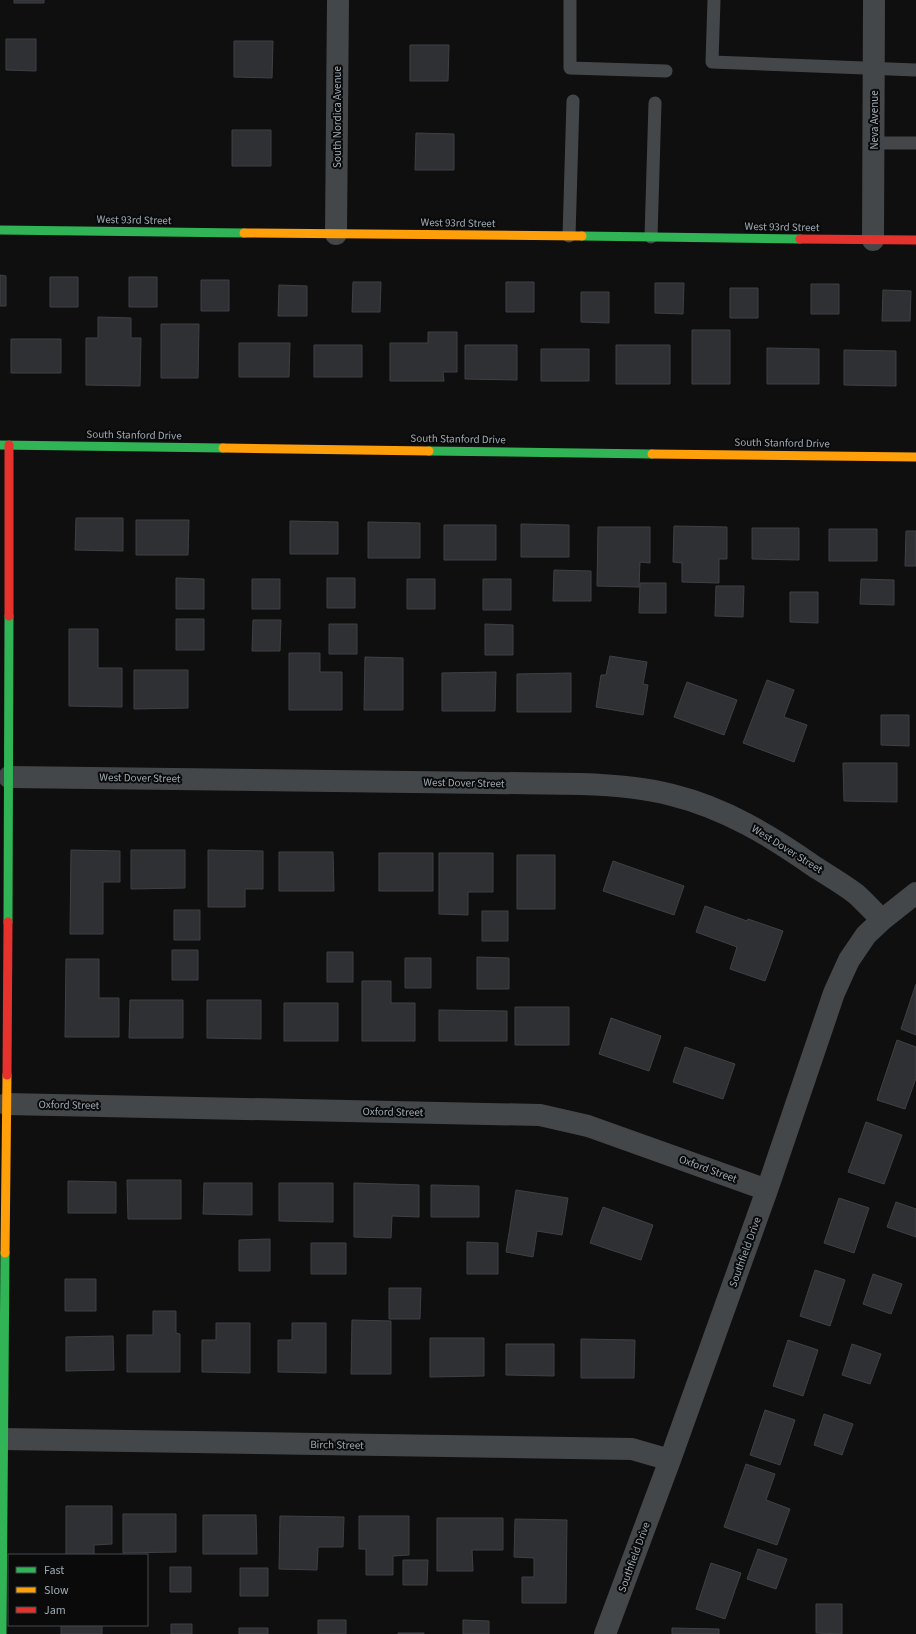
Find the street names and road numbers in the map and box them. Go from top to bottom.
street label: South Nordica Avenue [330,66,345,168]
street label: Neva Avenue [867,90,882,150]
street label: West 93rd Street [96,212,172,228]
street label: West 93rd Street [420,215,496,231]
street label: West 93rd Street [744,219,820,235]
street label: South Stanford Drive [86,427,182,443]
street label: South Stanford Drive [410,431,506,447]
street label: South Stanford Drive [734,435,830,451]
street label: West Dover Street [99,770,181,786]
street label: West Dover Street [423,775,505,791]
street label: West Dover Street [749,821,826,877]
street label: Oxford Street [39,1097,100,1113]
street label: Oxford Street [363,1104,424,1120]
street label: Oxford Street [677,1152,739,1187]
street label: Southfield Drive [725,1214,765,1289]
street label: Birch Street [310,1437,364,1453]
street label: Southfield Drive [614,1519,654,1594]

